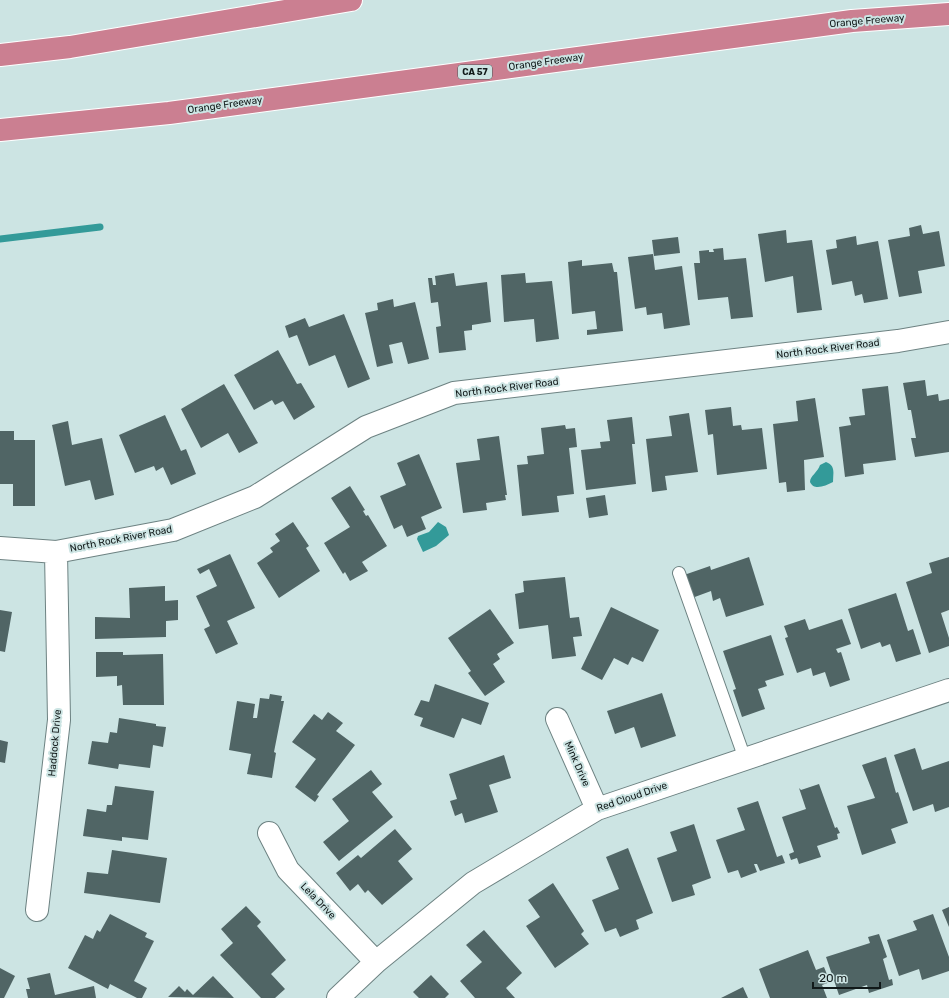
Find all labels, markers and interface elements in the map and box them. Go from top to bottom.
street label: Orange Freeway [829,12,906,30]
street label: Orange Freeway [508,51,585,73]
road number: CA 57 [458,65,492,79]
street label: Orange Freeway [187,94,264,116]
street label: North Rock River Road [776,337,880,361]
street label: North Rock River Road [455,376,559,400]
street label: North Rock River Road [69,523,173,555]
street label: Haddock Drive [46,709,64,777]
street label: Mink Drive [562,740,592,789]
street label: Red Cloud Drive [595,779,669,815]
street label: Lela Drive [298,880,338,922]
scale bar [813,964,880,990]
text: 20 m [819,971,847,985]

